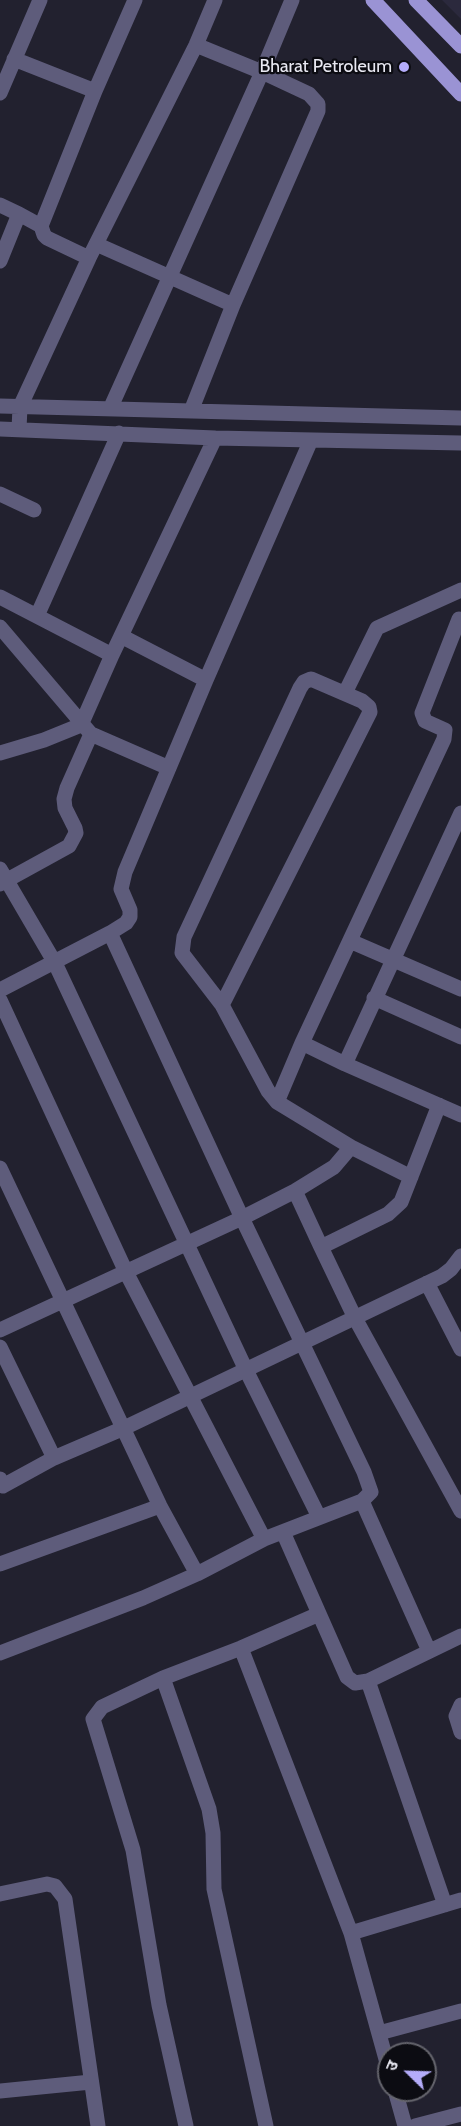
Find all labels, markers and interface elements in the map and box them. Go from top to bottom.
place label: Bharat Petroleum [260,56,392,78]
marker: Bharat Petroleum [397,60,411,74]
north arrow [377,2042,437,2102]
text: उ [381,2058,402,2074]

